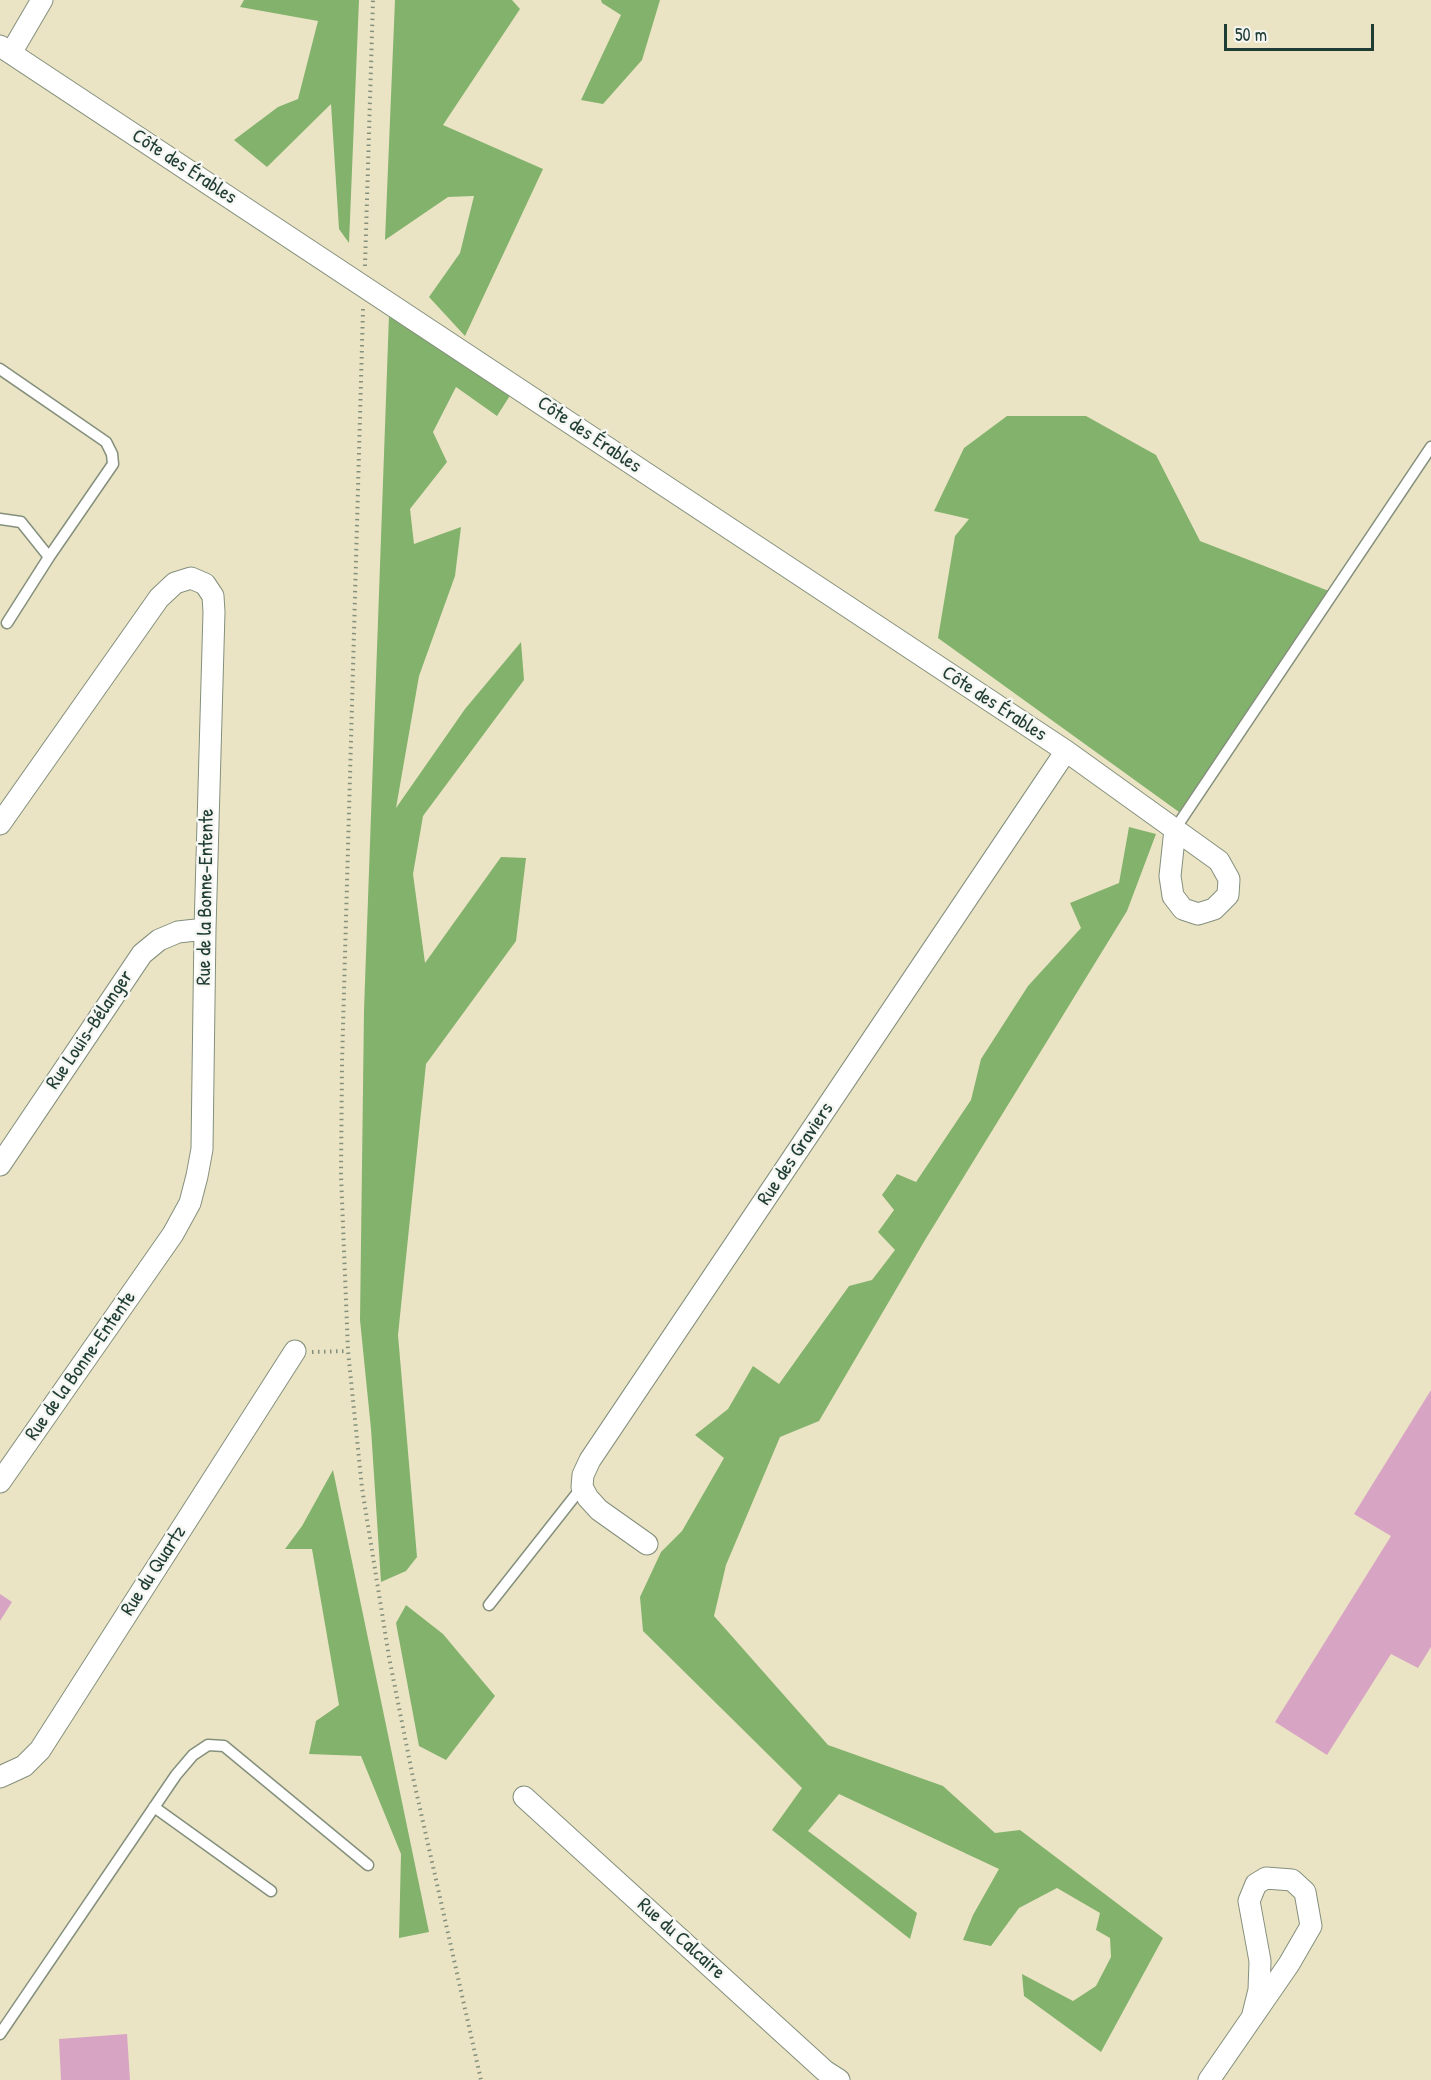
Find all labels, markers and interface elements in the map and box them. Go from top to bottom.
scale bar [1227,12,1377,50]
text: 50 m [1235,22,1267,47]
street label: Côte des Érables [127,124,241,210]
street label: Côte des Érables [532,391,646,479]
street label: Côte des Érables [937,661,1051,747]
street label: Rue de la Bonne-Entente [192,808,220,986]
street label: Rue Louis-Bélanger [41,966,139,1094]
street label: Rue des Graviers [753,1098,839,1210]
street label: Rue de la Bonne-Entente [21,1287,141,1445]
street label: Rue du Quartz [116,1522,192,1620]
street label: Rue du Calcaire [632,1893,730,1985]

